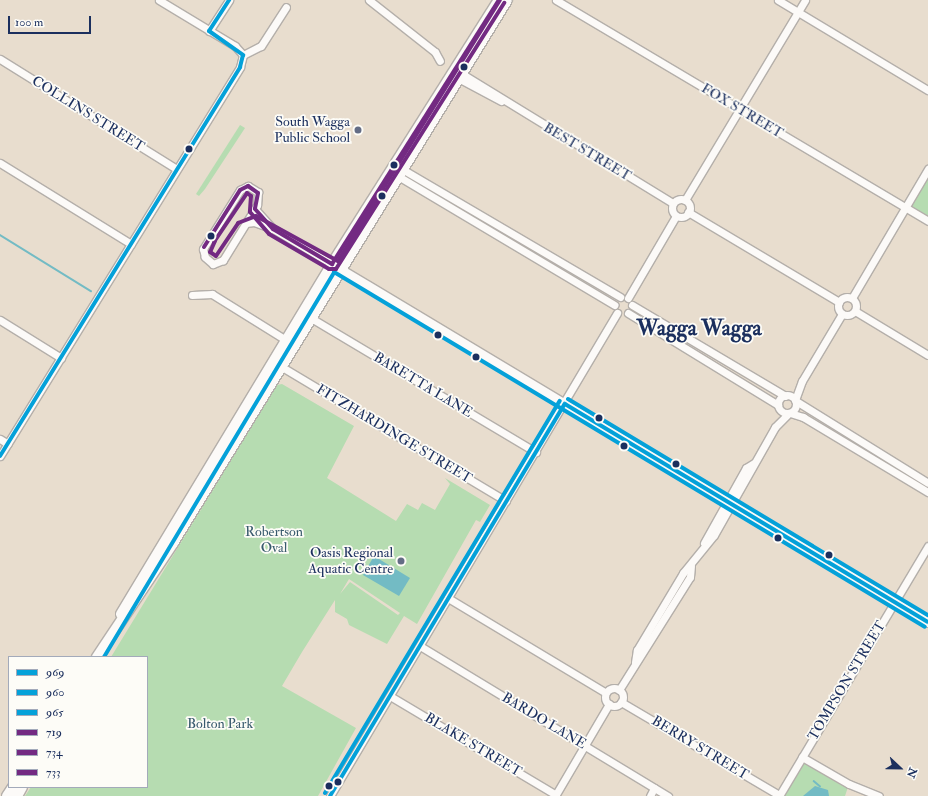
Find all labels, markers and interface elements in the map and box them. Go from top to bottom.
scale bar [10,8,93,34]
text: 100 m [15,15,43,30]
unlabelled marker [459,62,469,72]
street label: COLLINS STREET [29,73,147,155]
street label: FOX STREET [698,80,786,142]
place label: South Wagga Public School [274,114,350,146]
street label: BEST STREET [540,119,634,185]
marker: South Wagga Public School [353,125,363,135]
unlabelled marker [184,144,194,154]
unlabelled marker [389,160,399,170]
unlabelled marker [377,191,387,201]
unlabelled marker [206,231,216,241]
district label: Wagga Wagga [636,316,762,342]
unlabelled marker [433,330,443,340]
street label: BARETTA LANE [370,349,476,421]
unlabelled marker [471,352,481,362]
street label: FITZHARDINGE STREET [313,381,475,487]
unlabelled marker [594,413,604,423]
unlabelled marker [619,441,629,451]
unlabelled marker [671,459,681,469]
park label: Robertson Oval [245,524,303,556]
unlabelled marker [773,533,783,543]
place label: Oasis Regional Aquatic Centre [308,545,393,578]
unlabelled marker [824,550,834,560]
marker: Oasis Regional Aquatic Centre [396,556,406,566]
street label: TOMPSON STREET [805,618,889,744]
legend [8,656,148,788]
text: 969 [46,665,64,680]
text: 960 [46,685,64,700]
street label: BARDO LANE [499,689,589,753]
text: 965 [46,705,63,720]
street label: BLAKE STREET [422,709,524,781]
street label: BERRY STREET [648,712,752,784]
park label: Bolton Park [187,716,253,732]
text: 719 [46,725,62,740]
text: 734 [46,745,63,760]
north arrow [880,748,920,788]
text: 733 [46,765,61,780]
text: N [904,766,919,780]
unlabelled marker [333,777,343,787]
unlabelled marker [324,781,334,791]

